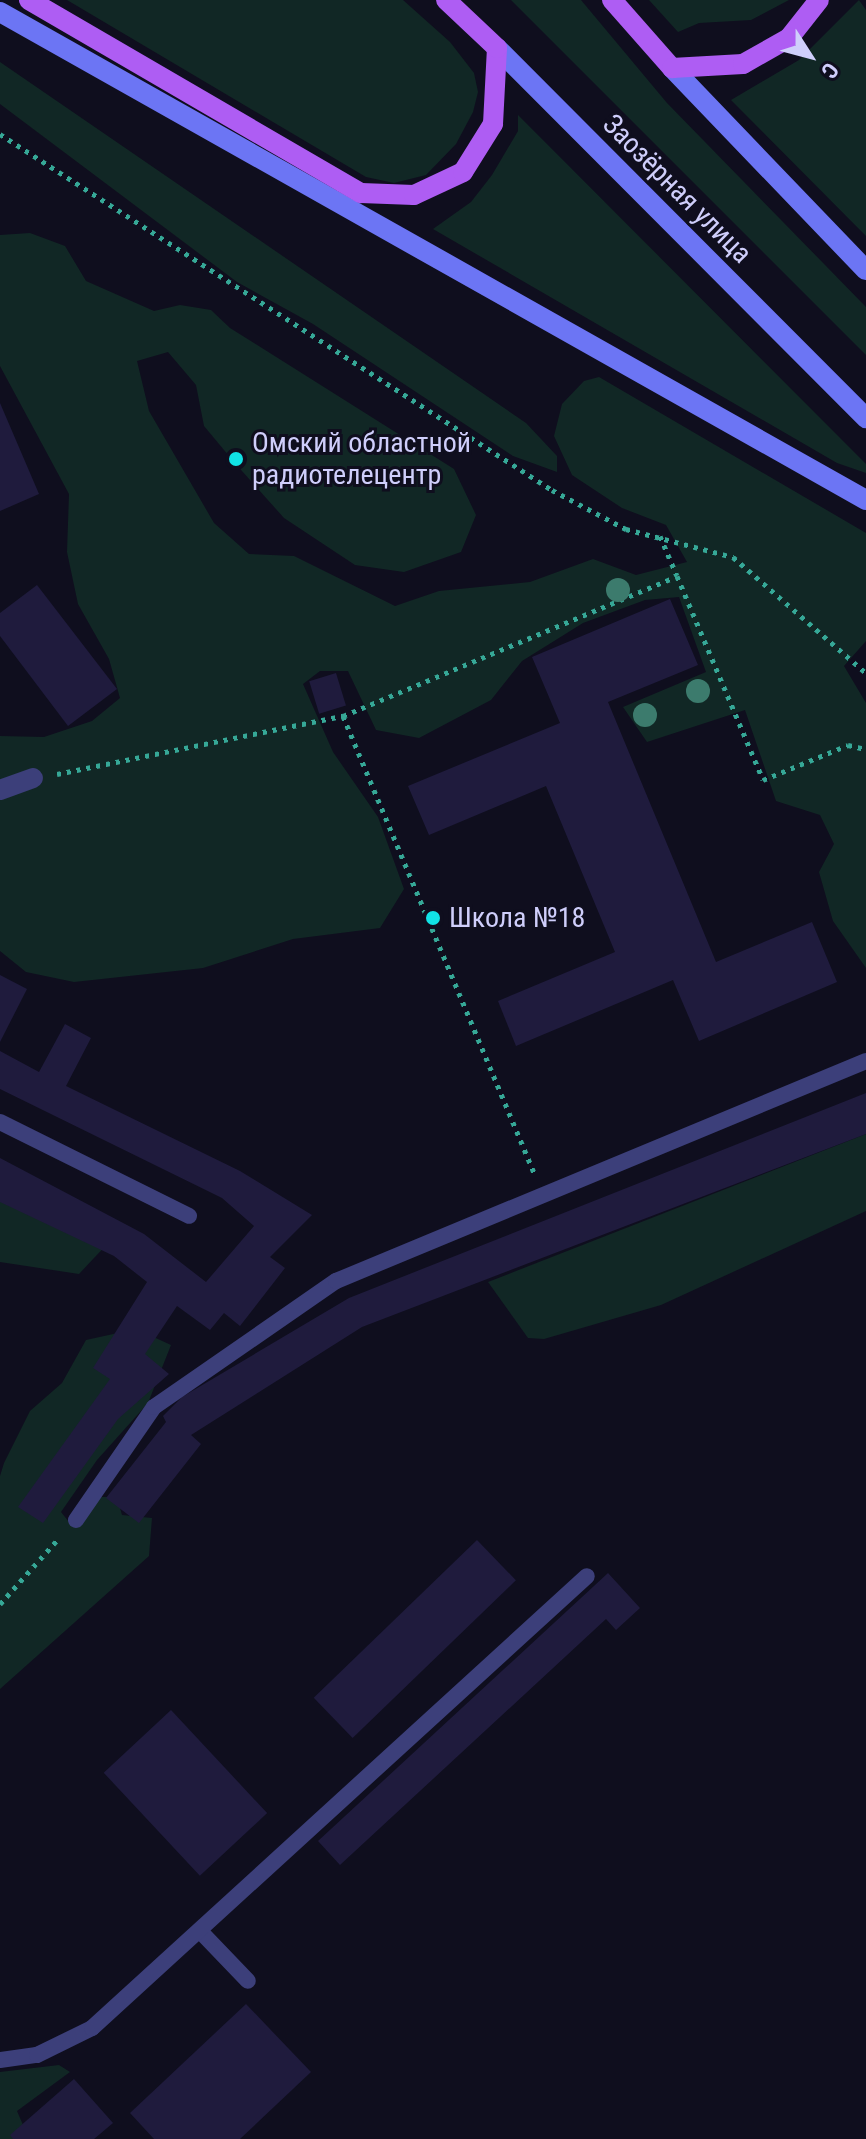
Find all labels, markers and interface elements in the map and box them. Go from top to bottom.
north arrow [770,16,850,96]
text: С [816,58,844,83]
street label: Заозёрная улица [596,108,758,270]
place label: Омский областной радиотелецентр [252,426,471,492]
marker: Омский областной радиотелецентр [227,450,245,468]
place label: Школа №18 [449,901,585,935]
marker: Школа №18 [424,909,442,927]

